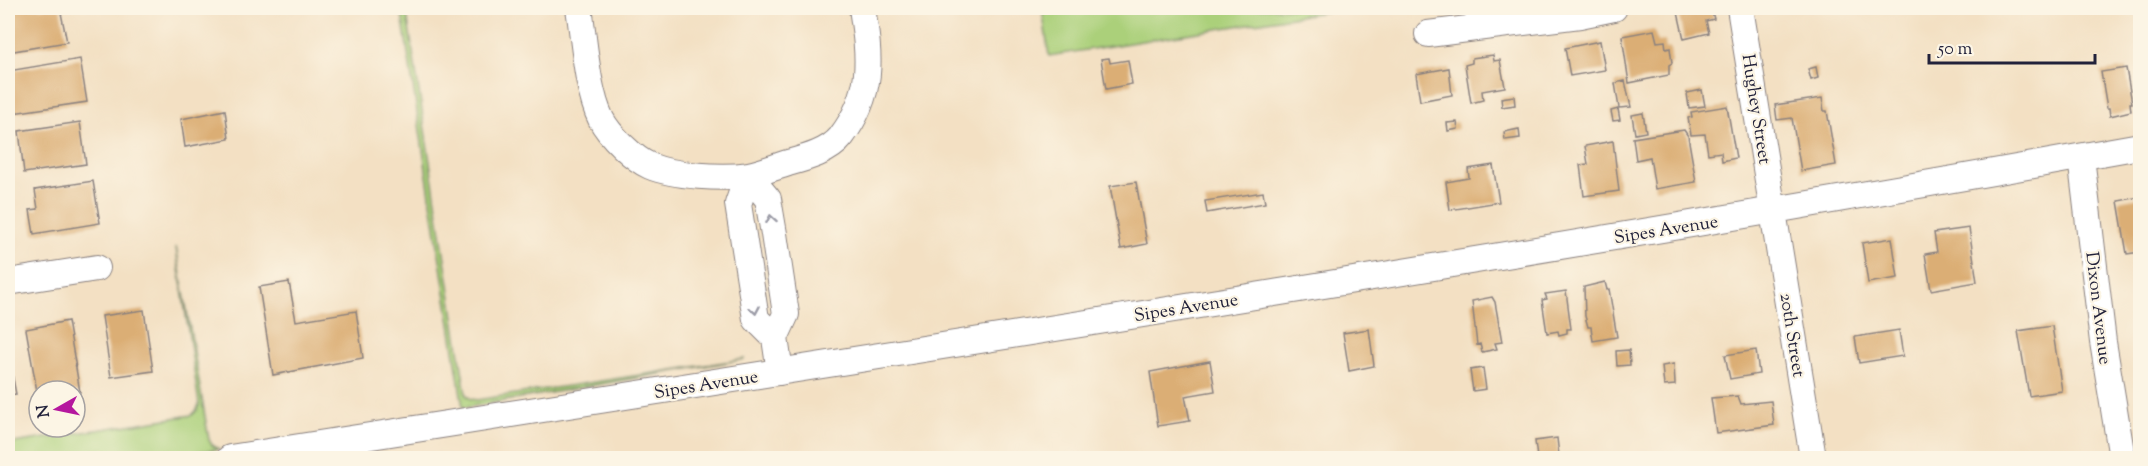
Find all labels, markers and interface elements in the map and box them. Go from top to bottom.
scale bar [1929,27,2096,65]
text: 50 m [1937,37,1973,63]
street label: Hughey Street [1733,52,1777,166]
street label: Sipes Avenue [1612,210,1720,252]
one-way arrow [765,214,778,224]
street label: Dixon Avenue [2077,250,2117,366]
street label: Sipes Avenue [1132,288,1240,330]
street label: 20th Street [1772,291,1811,379]
one-way arrow [748,304,761,314]
street label: Sipes Avenue [652,365,760,407]
north arrow [27,379,87,439]
text: N [32,403,57,419]

